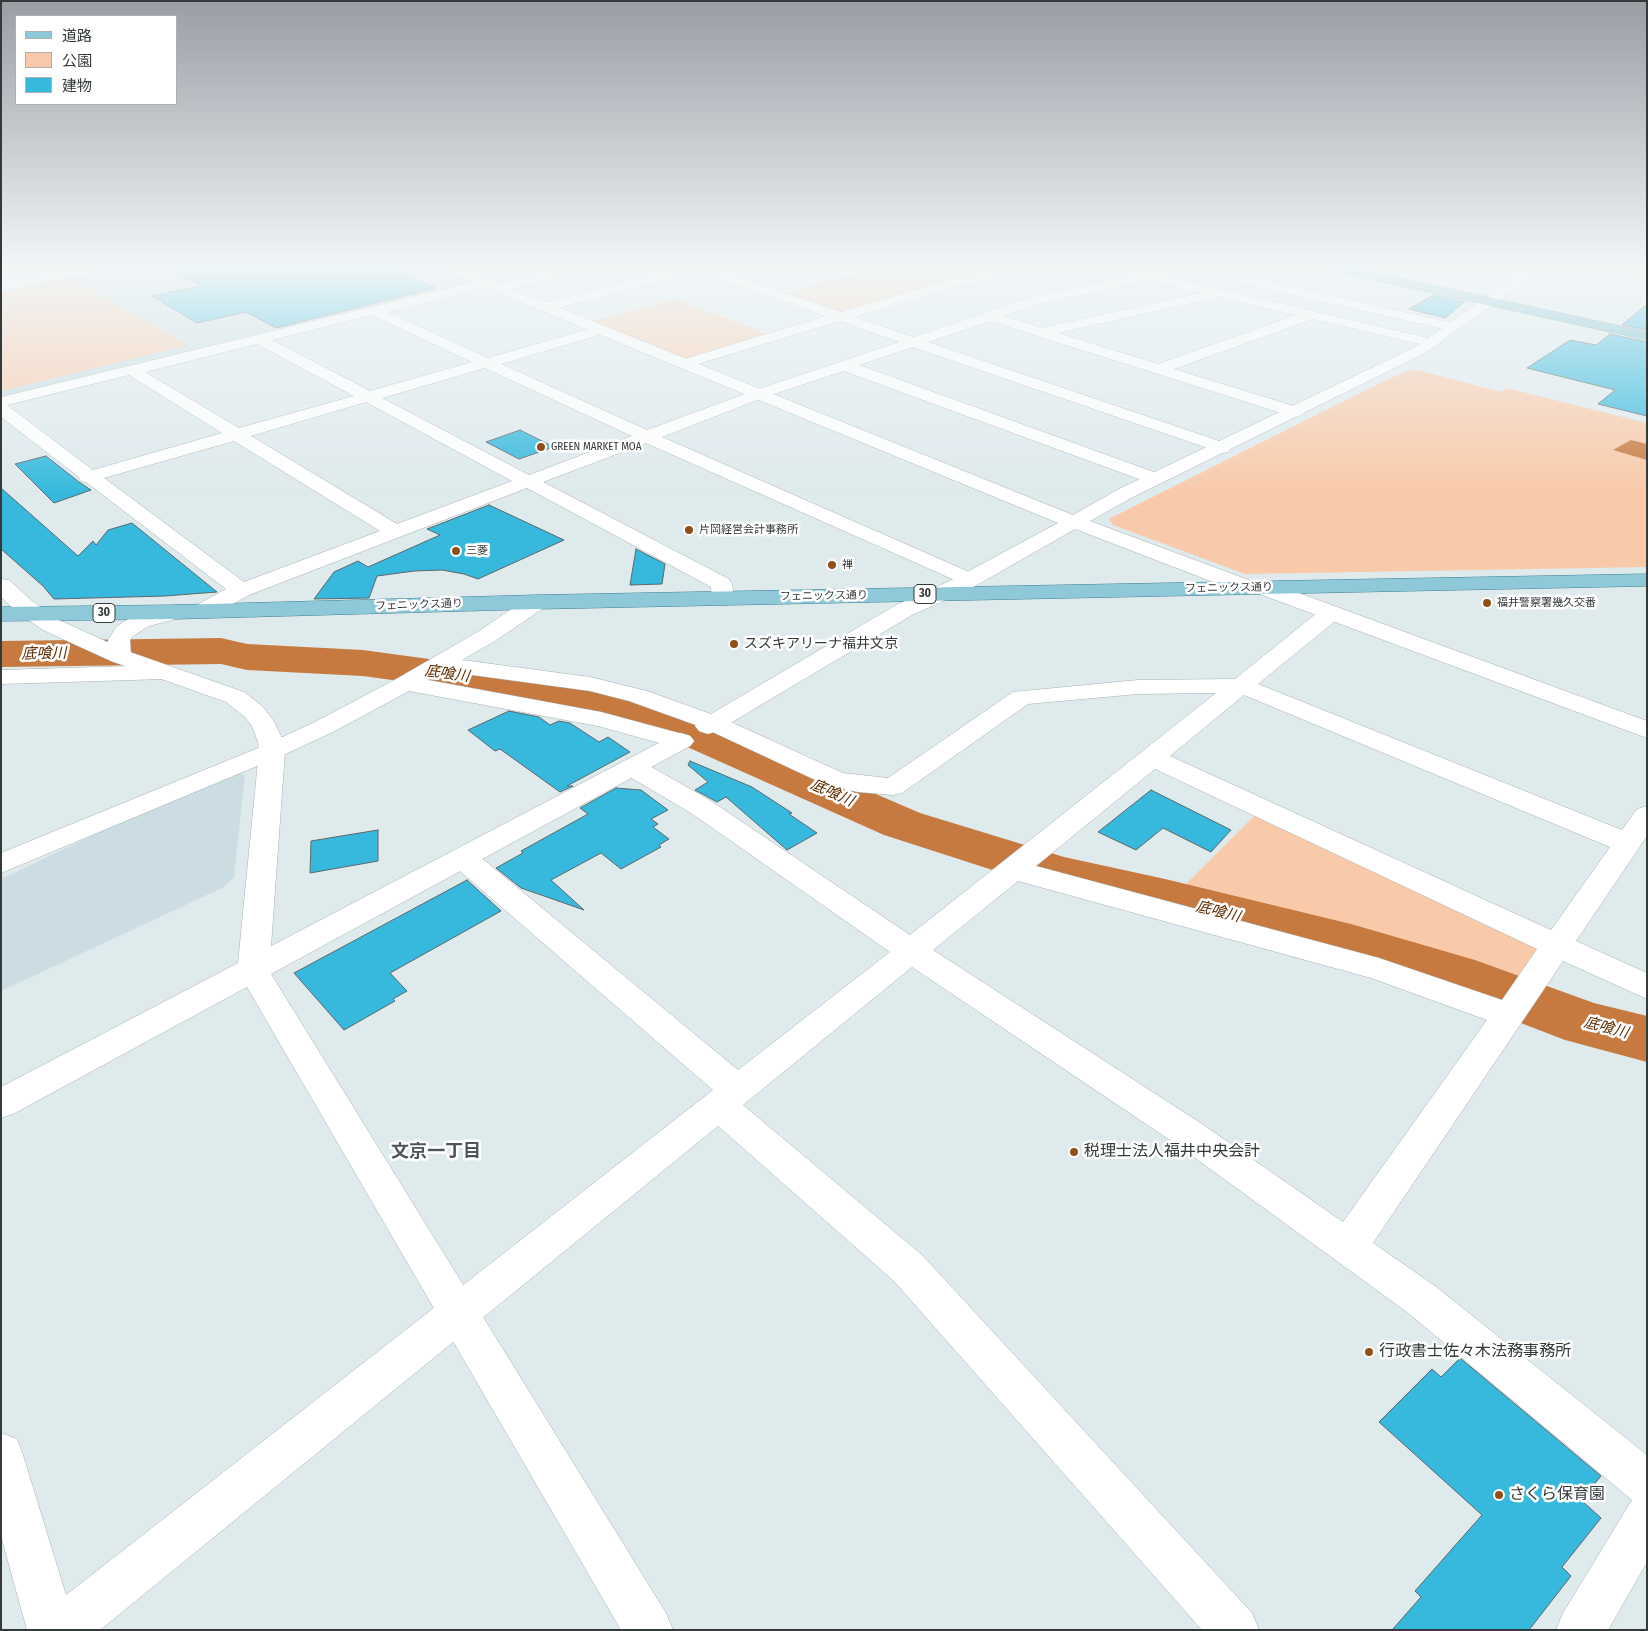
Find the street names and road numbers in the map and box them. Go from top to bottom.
street label: フェニックス通り [1185,581,1273,595]
road number: 30 [914,584,936,604]
street label: フェニックス通り [780,589,868,603]
street label: フェニックス通り [375,597,463,613]
road number: 30 [93,604,115,622]

